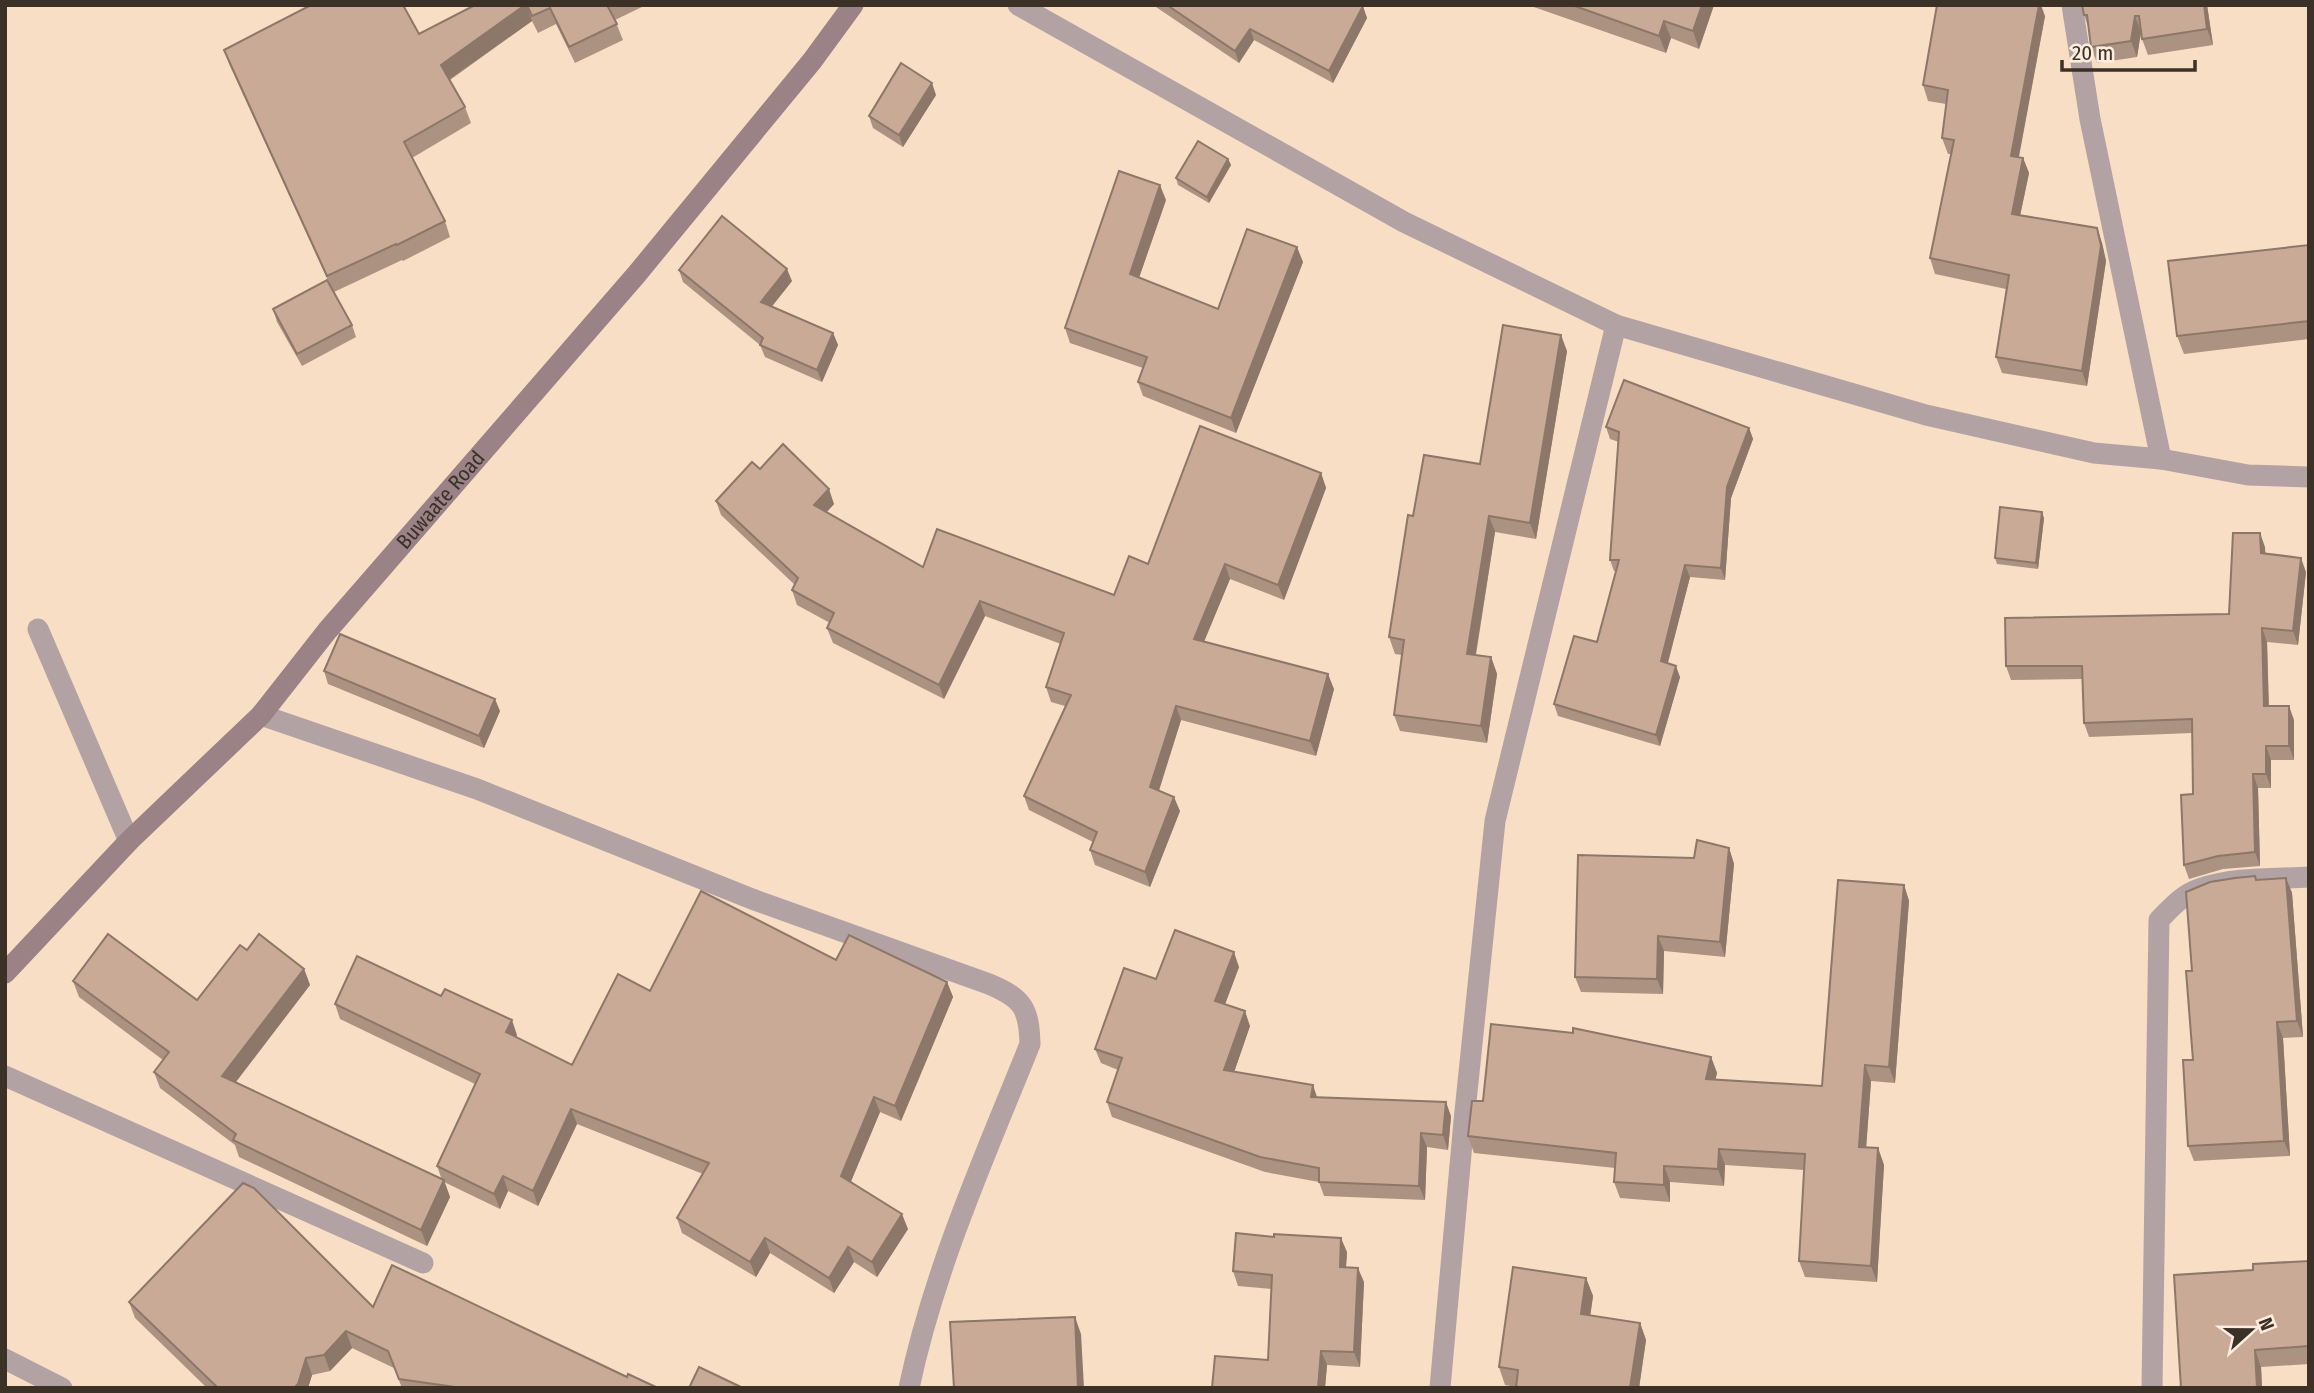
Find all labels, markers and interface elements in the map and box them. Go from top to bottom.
scale bar [2062,28,2195,72]
text: 20 m [2072,40,2113,66]
street label: Buwaate Road [391,445,491,554]
north arrow [2216,1295,2286,1365]
text: N [2254,1315,2279,1334]

